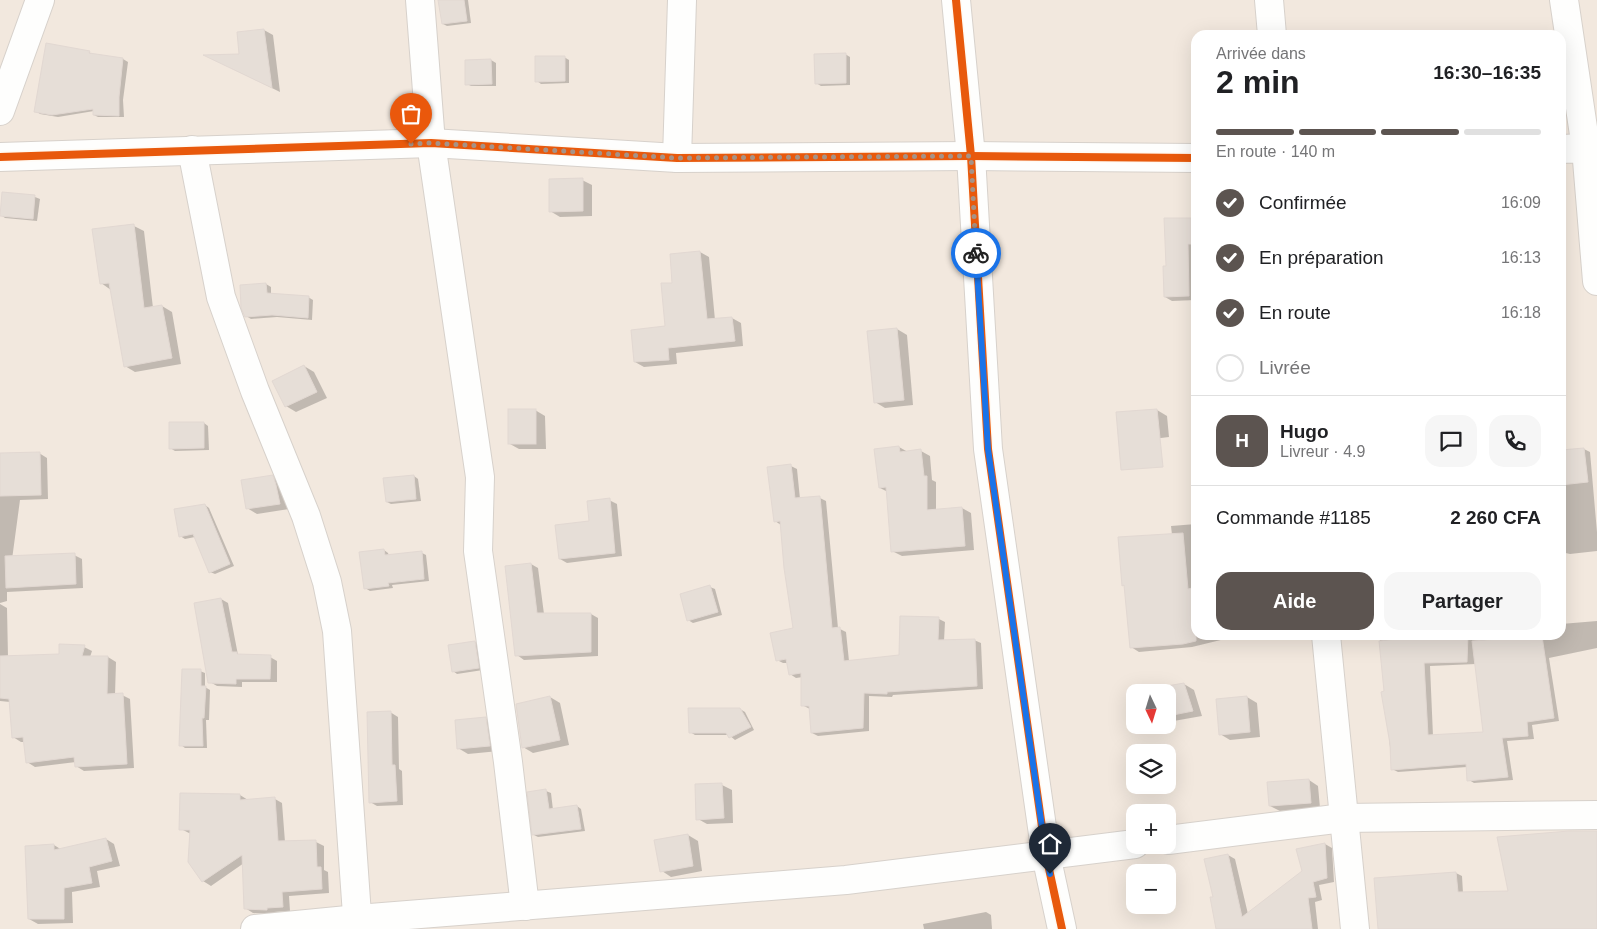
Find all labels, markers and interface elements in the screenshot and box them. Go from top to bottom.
text: Arrivée dans [1216,45,1306,62]
text: 16:30–16:35 [1433,62,1541,83]
text: 2 min [1216,64,1300,100]
pin [390,93,432,144]
icon: bag [397,100,425,128]
text: En route · 140 m [1216,143,1335,160]
icon: check [1216,189,1244,217]
text: Confirmée [1259,192,1347,213]
text: 16:09 [1501,194,1541,211]
courier [951,228,1001,278]
icon: bike [962,239,990,267]
icon: check [1216,244,1244,272]
text: En préparation [1259,247,1384,268]
text: 16:13 [1501,249,1541,266]
icon: check [1216,299,1244,327]
text: En route [1259,302,1331,323]
text: 16:18 [1501,304,1541,321]
text: Livrée [1259,357,1311,378]
button: chat [1425,415,1477,467]
button: phone [1489,415,1541,467]
text: Hugo [1280,421,1329,442]
text: H [1235,430,1249,451]
text: Livreur · 4.9 [1280,443,1365,460]
text: Commande #1185 [1216,507,1371,528]
text: 2 260 CFA [1450,507,1541,528]
button: Aide [1216,572,1374,630]
button: Partager [1384,572,1541,630]
north arrow [1126,684,1176,734]
map controls [1126,684,1176,914]
button: layers [1126,744,1176,794]
button: + [1126,804,1176,854]
pin [1029,823,1071,874]
icon: home [1036,830,1064,858]
button: − [1126,864,1176,914]

